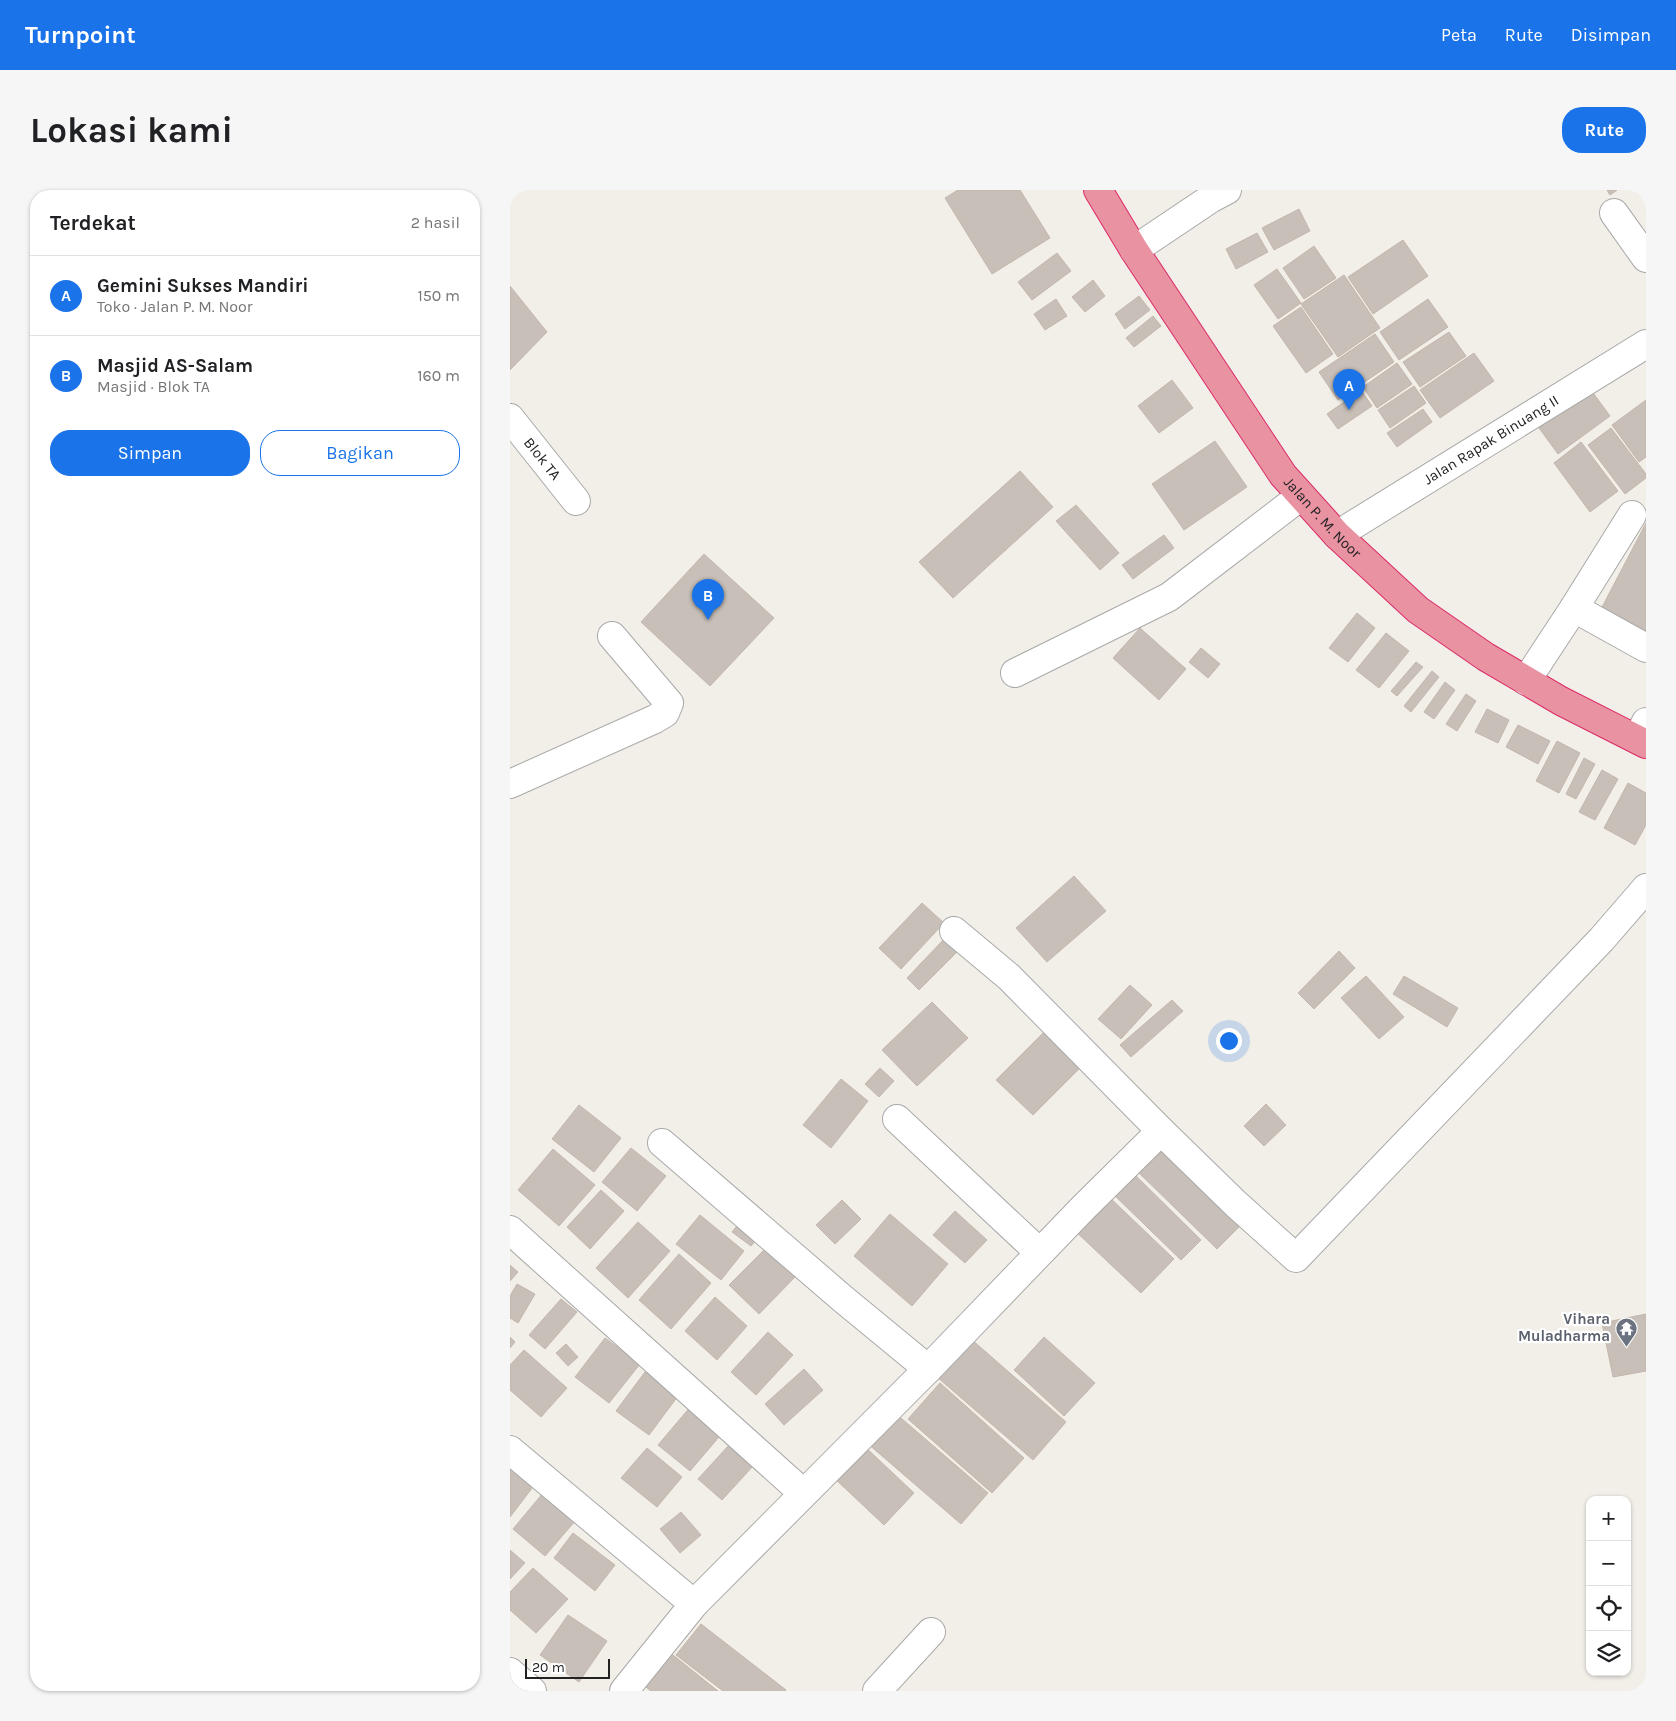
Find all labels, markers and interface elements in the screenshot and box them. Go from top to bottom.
text: Turnpoint [25,21,136,49]
text: Peta [1441,24,1477,46]
text: Rute [1505,24,1543,46]
text: Disimpan [1571,24,1651,46]
button: Rute [1562,107,1646,153]
text: Lokasi kami [30,110,233,151]
text: Terdekat [50,211,136,235]
text: 2 hasil [411,213,460,232]
text: Gemini Sukses Mandiri [97,275,308,297]
text: A [61,286,71,305]
text: 150 m [417,286,460,305]
text: Toko · Jalan P. M. Noor [97,297,253,316]
text: Masjid AS-Salam [97,355,253,377]
text: B [61,366,71,385]
text: 160 m [417,366,460,385]
pin: A [1333,369,1365,410]
text: Masjid · Blok TA [97,377,210,396]
street label: Jalan Rapak Binuang II [1420,391,1562,488]
button: Simpan [50,430,250,476]
button: Bagikan [260,430,460,476]
street label: Blok TA [520,434,565,484]
street label: Jalan P. M. Noor [1280,473,1366,562]
pin: B [692,579,724,620]
your location [1216,1028,1242,1054]
place label: Vihara Muladharma [1518,1310,1610,1345]
temple icon: Vihara Muladharma [1614,1316,1638,1347]
map controls [1586,1496,1631,1676]
button: + [1586,1496,1631,1541]
button: − [1586,1541,1631,1586]
button: locate [1586,1586,1631,1631]
button: layers [1586,1631,1631,1676]
scale bar [525,1656,610,1679]
text: 20 m [532,1659,565,1676]

